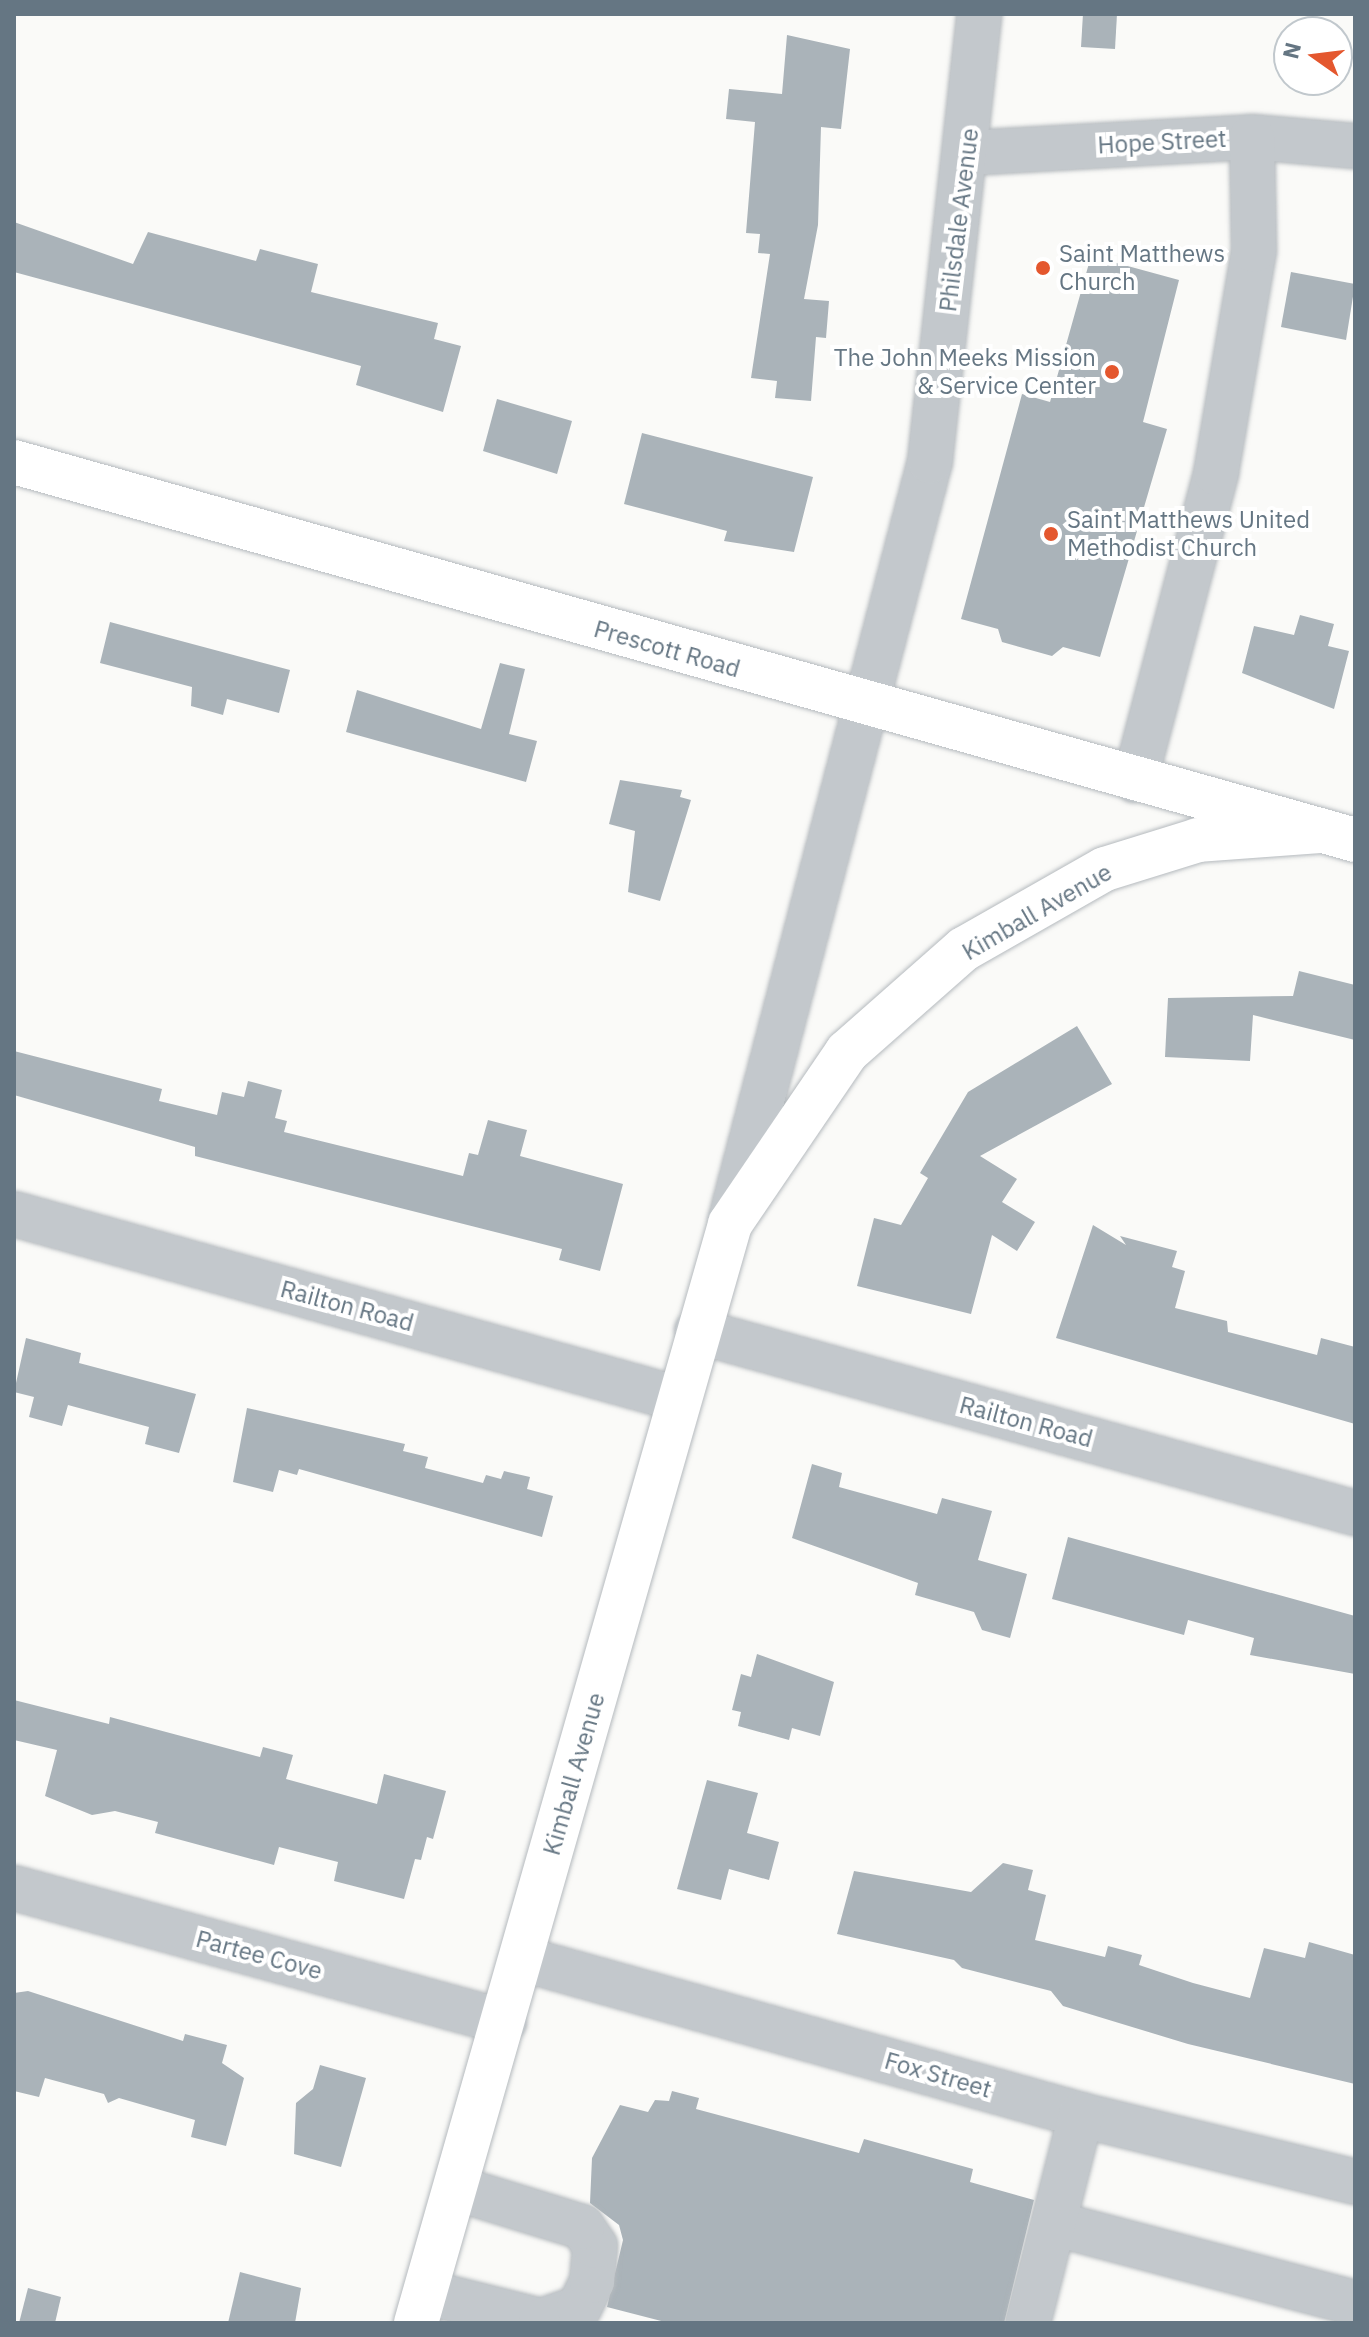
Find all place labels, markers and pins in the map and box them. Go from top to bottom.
place label: Saint Matthews Church [1059,240,1225,296]
marker: Saint Matthews Church [1034,259,1052,277]
place label: The John Meeks Mission & Service Center [834,344,1096,400]
marker: The John Meeks Mission & Service Center [1103,363,1121,381]
place label: Saint Matthews United Methodist Church [1067,506,1310,562]
marker: Saint Matthews United Methodist Church [1042,525,1060,543]

